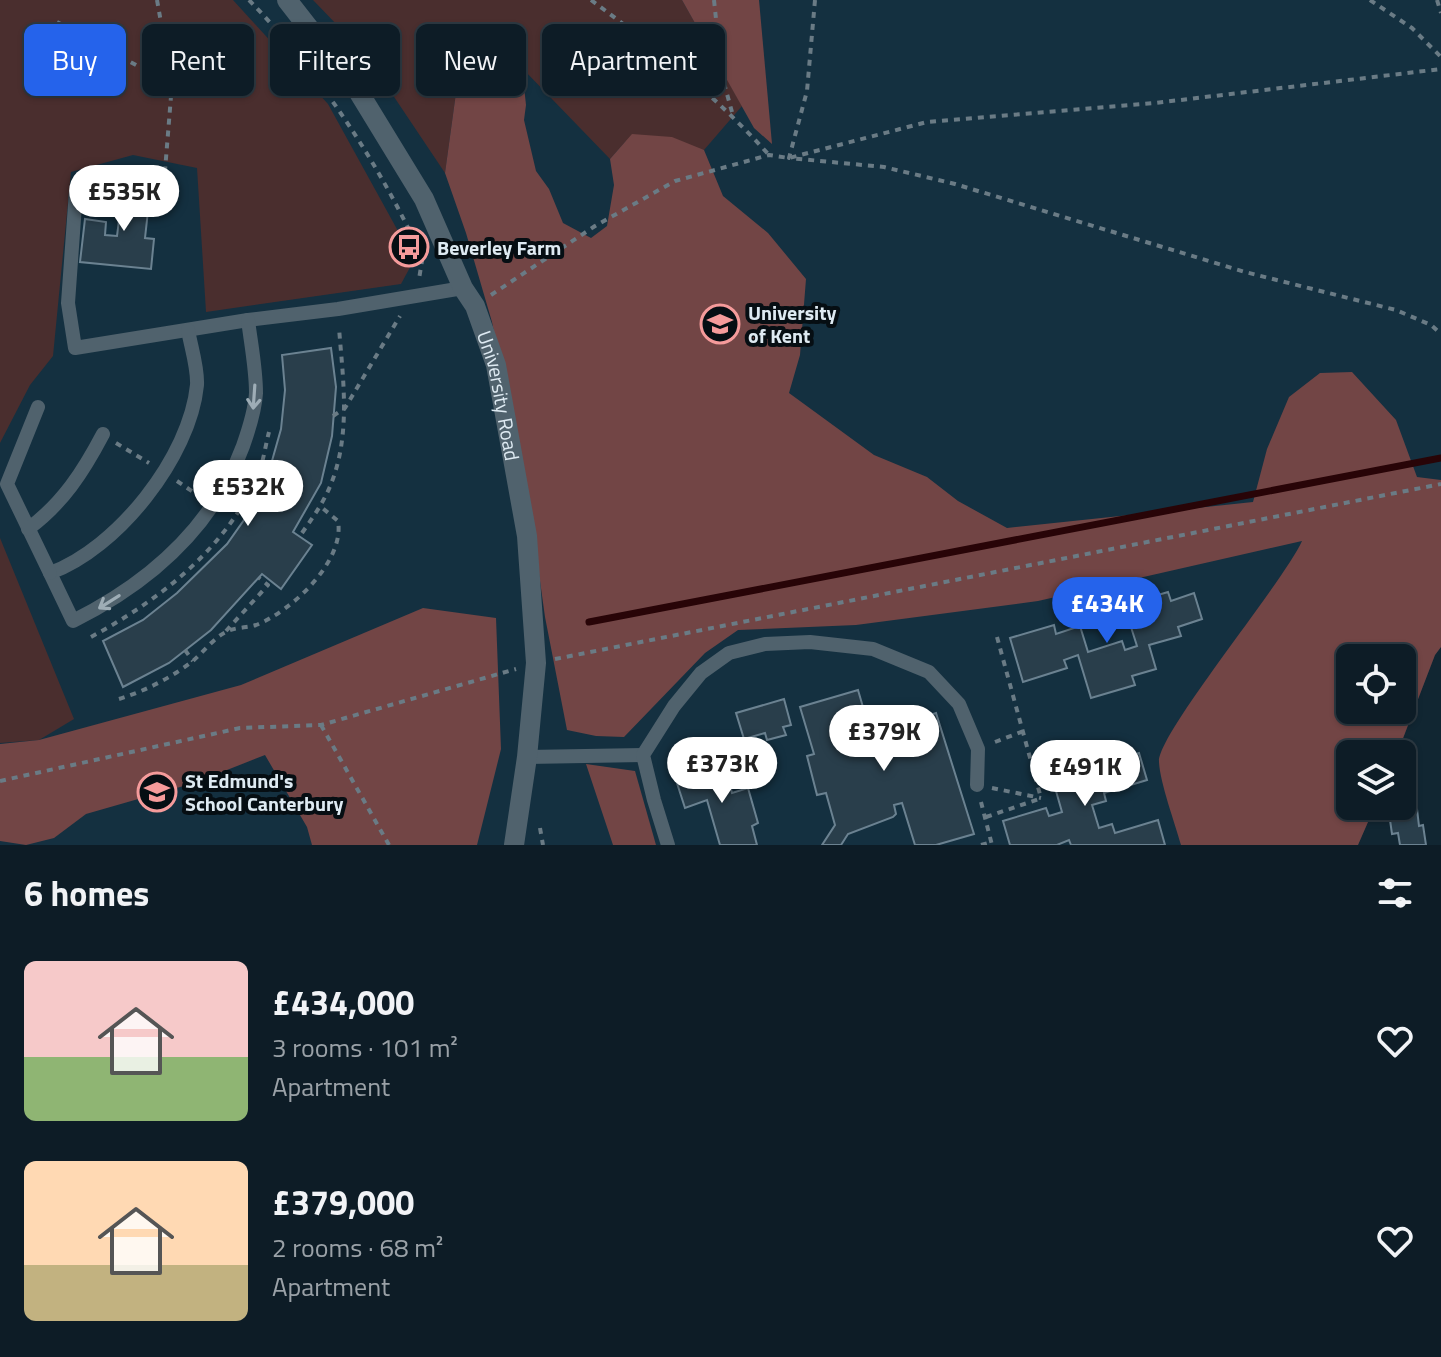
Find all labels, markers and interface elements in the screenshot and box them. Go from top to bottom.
chip: Buy [24,24,126,96]
chip: Rent [142,24,254,96]
chip: Filters [270,24,400,96]
chip: New [416,24,526,96]
chip: Apartment [542,24,725,96]
pin: £535K [68,165,180,233]
text: £535K [87,171,161,210]
bus stop icon: Beverley Farm [388,226,430,268]
place label: Beverley Farm [437,232,561,263]
place label: University of Kent [748,297,837,351]
school or university icon: University of Kent [699,303,741,345]
street label: University Road [469,326,529,463]
one-way arrow [246,383,261,410]
pin: £532K [192,460,304,528]
text: £532K [211,466,285,505]
pin: £434K [1051,577,1163,645]
text: £434K [1070,583,1144,622]
one-way arrow [99,593,121,610]
map controls [1336,644,1416,820]
button: locate [1336,644,1416,724]
pin: £379K [828,705,940,773]
text: £379K [847,711,921,750]
pin: £373K [666,737,778,805]
pin: £491K [1029,740,1141,808]
button: layers [1336,740,1416,820]
text: £373K [685,743,759,782]
text: £491K [1048,746,1122,785]
place label: St Edmund's School Canterbury [185,765,343,819]
school or university icon: St Edmund's School Canterbury [136,771,178,813]
text: 6 homes [24,867,149,919]
icon: filters [1373,871,1417,915]
text: £434,000 [272,976,414,1028]
icon: home [88,993,184,1089]
icon: heart [1373,1019,1417,1063]
text: 3 rooms · 101 m² [272,1028,458,1067]
text: Apartment [272,1067,390,1106]
text: £379,000 [272,1176,414,1228]
icon: home [88,1193,184,1289]
icon: heart [1373,1219,1417,1263]
text: 2 rooms · 68 m² [272,1228,443,1267]
text: Apartment [272,1267,390,1306]

